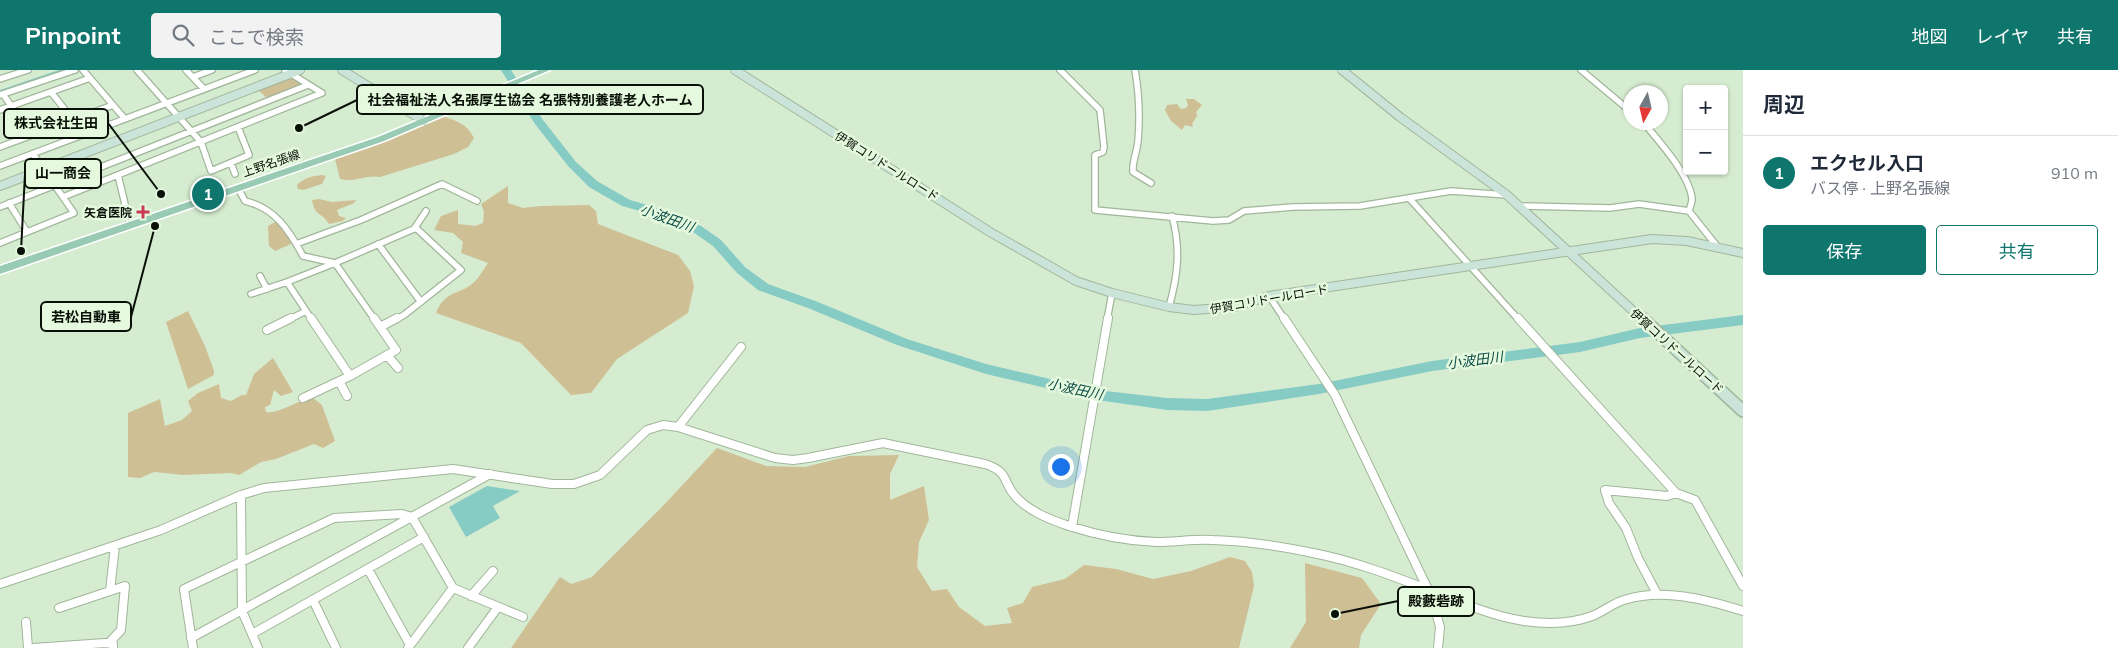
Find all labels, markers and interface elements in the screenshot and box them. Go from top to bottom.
search box [151,13,501,58]
text: Pinpoint [25,20,121,50]
icon: search [169,21,197,49]
text: ここで検索 [209,25,304,49]
text: 地図 [1912,25,1948,48]
text: レイヤ [1976,25,2029,48]
text: 共有 [2057,25,2093,48]
callout: 社会福祉法人名張厚生協会 名張特別養護老人ホーム [357,85,703,114]
north arrow [1623,85,1668,130]
map controls [1683,85,1728,175]
button: + [1683,85,1728,130]
text: 社会福祉法人名張厚生協会 名張特別養護老人ホーム [367,91,693,109]
text: 周辺 [1763,91,1805,117]
callout: 株式会社生田 [4,109,108,138]
text: 株式会社生田 [14,114,98,132]
street label: 伊賀コリドールロード [832,128,942,204]
button: − [1683,130,1728,175]
street label: 上野名張線 [240,146,302,180]
text: エクセル入口 [1810,151,1924,175]
callout: 山一商会 [25,159,101,188]
text: 1 [1774,163,1784,183]
text: 910 m [2051,163,2098,183]
text: 山一商会 [35,164,91,182]
pin: 1 [192,175,224,213]
text: バス停 · 上野名張線 [1810,178,1950,198]
water label: 小波田川 [638,200,698,237]
place label: 矢倉医院 [84,205,132,220]
marker: 矢倉医院 [136,205,150,219]
button: 保存 [1763,225,1926,275]
button: 共有 [1936,225,2098,275]
street label: 伊賀コリドールロード [1209,281,1329,317]
callout: 若松自動車 [41,302,131,331]
street label: 伊賀コリドールロード [1627,305,1727,397]
text: 若松自動車 [51,308,121,326]
water label: 小波田川 [1446,347,1506,372]
water label: 小波田川 [1046,374,1106,404]
your location [1048,454,1074,480]
callout: 殿藪砦跡 [1398,587,1474,616]
text: 殿藪砦跡 [1408,592,1464,610]

